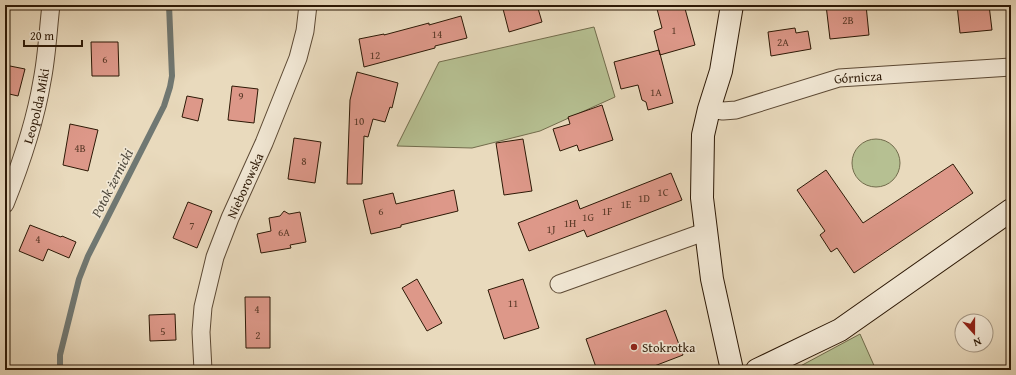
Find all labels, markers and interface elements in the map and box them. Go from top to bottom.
house number: 2B [842,12,854,28]
scale bar [24,22,82,48]
house number: 1 [671,22,677,38]
house number: 14 [432,26,442,42]
text: 20 m [30,27,54,44]
house number: 2A [777,34,789,50]
house number: 12 [370,47,380,63]
house number: 6 [102,51,108,67]
street label: Górnicza [831,66,883,89]
street label: Leopolda Miki [18,67,54,146]
house number: 1A [650,84,662,100]
house number: 9 [238,88,244,104]
house number: 10 [354,113,364,129]
house number: 4B [74,140,86,156]
water label: Potok żernicki [86,145,138,222]
street label: Nieborowska [222,149,269,222]
house number: 8 [301,153,307,169]
house number: 1C [657,184,669,200]
house number: 1D [638,190,650,206]
house number: 1E [621,196,632,212]
house number: 6 [378,203,384,219]
house number: 1F [602,203,612,219]
house number: 1G [582,209,594,225]
house number: 1H [564,215,576,231]
house number: 7 [189,217,195,233]
house number: 1J [547,221,556,237]
house number: 6A [278,224,290,240]
house number: 4 [35,231,41,247]
house number: 11 [508,295,518,311]
house number: 4 [254,301,260,317]
north arrow [954,313,994,353]
house number: 5 [160,323,166,339]
house number: 2 [255,327,261,343]
text: N [971,334,984,351]
place label: Stokrotka [642,338,696,357]
marker: Stokrotka [629,342,639,352]

